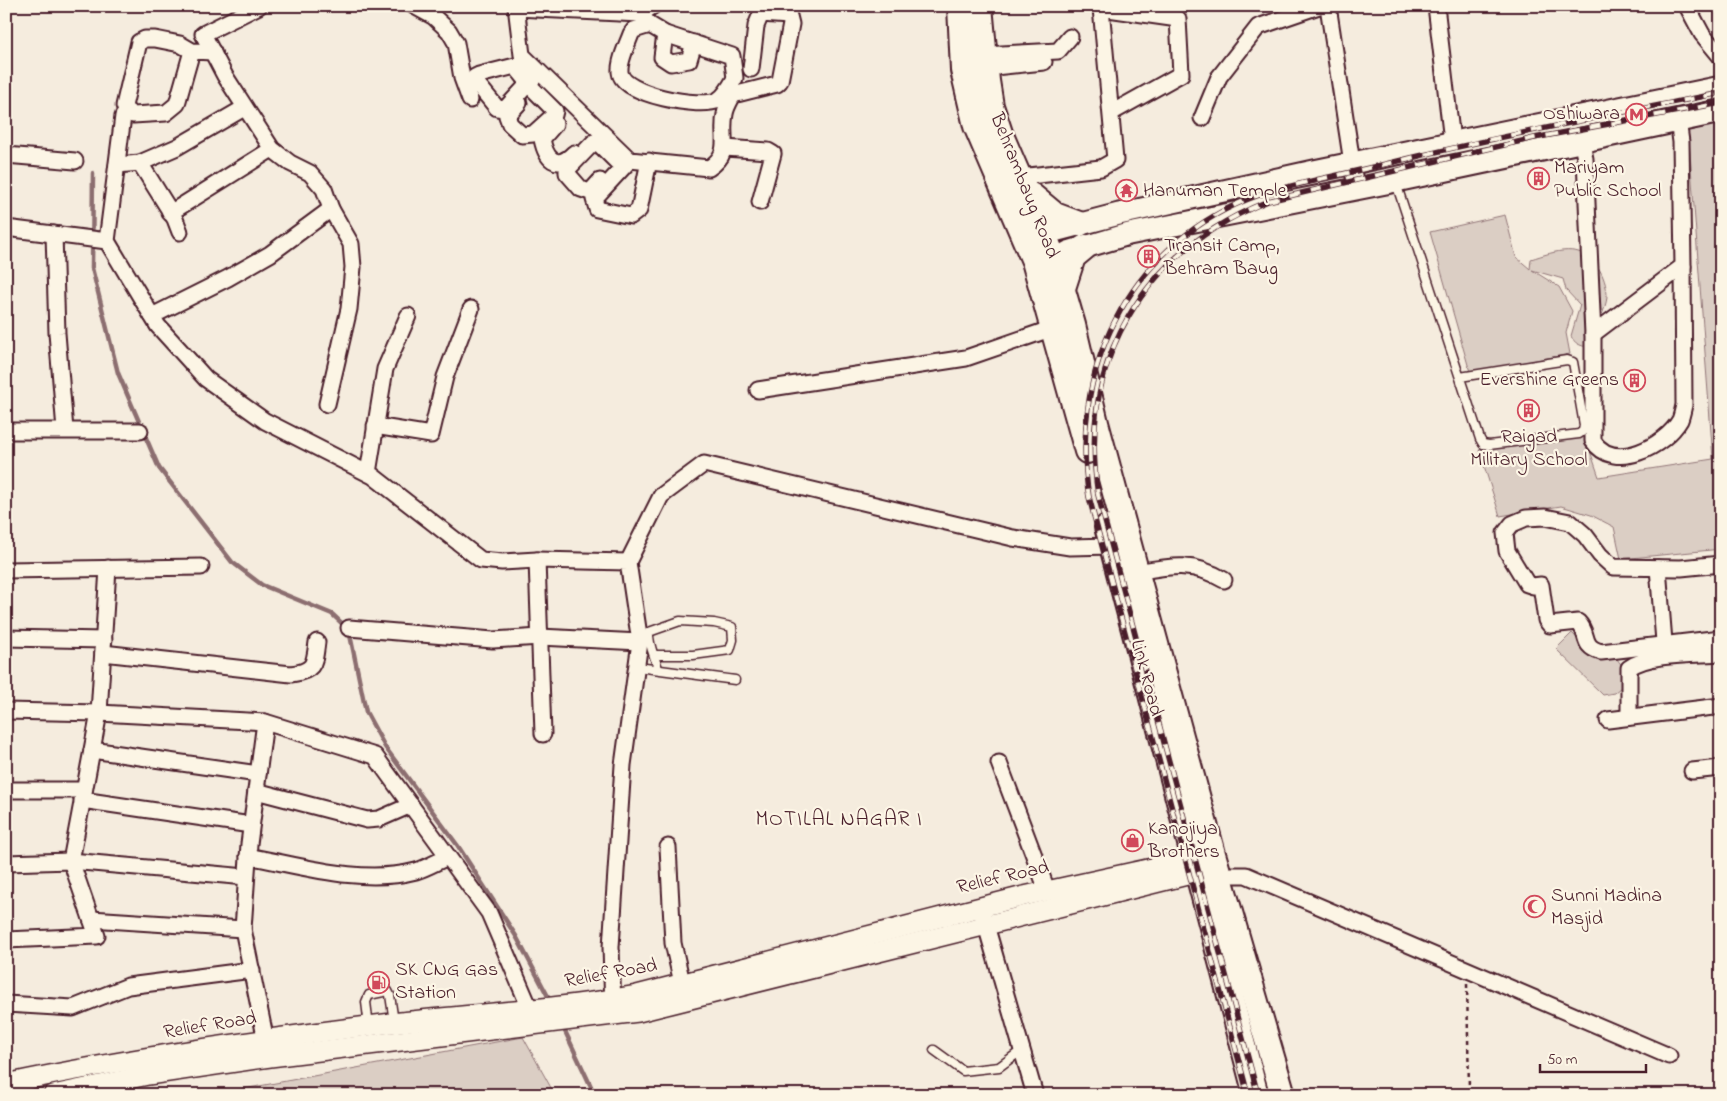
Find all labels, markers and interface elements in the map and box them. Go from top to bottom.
place label: Oshiwara [1543,100,1620,129]
metro station icon: Oshiwara [1624,102,1648,126]
street label: Behrambaug Road [980,108,1066,264]
place label: Mariyam Public School [1554,154,1661,206]
building icon: Mariyam Public School [1526,167,1550,191]
place label: Hanuman Temple [1143,177,1286,206]
temple icon: Hanuman Temple [1115,179,1139,203]
place label: Transit Camp, Behram Baug [1163,232,1279,285]
building icon: Transit Camp, Behram Baug [1136,245,1160,269]
place label: Evershine Greens [1480,366,1619,395]
building icon: Evershine Greens [1623,368,1647,392]
building icon: Raigad Military School [1517,399,1541,423]
place label: Raigad Military School [1470,423,1588,475]
street label: Link Road [1122,637,1170,719]
district label: MOTILAL NAGAR I [755,805,923,835]
place label: Kanojiya Brothers [1147,815,1220,867]
shop icon: Kanojiya Brothers [1120,829,1144,853]
street label: Relief Road [954,853,1052,903]
place label: Sunni Madina Masjid [1551,882,1662,934]
mosque icon: Sunni Madina Masjid [1523,895,1547,919]
street label: Relief Road [562,952,660,996]
place label: SK CNG Gas Station [395,956,498,1008]
fuel station icon: SK CNG Gas Station [367,970,391,994]
street label: Relief Road [161,1004,259,1048]
scale bar [1540,1041,1646,1073]
text: 50 m [1547,1049,1578,1071]

